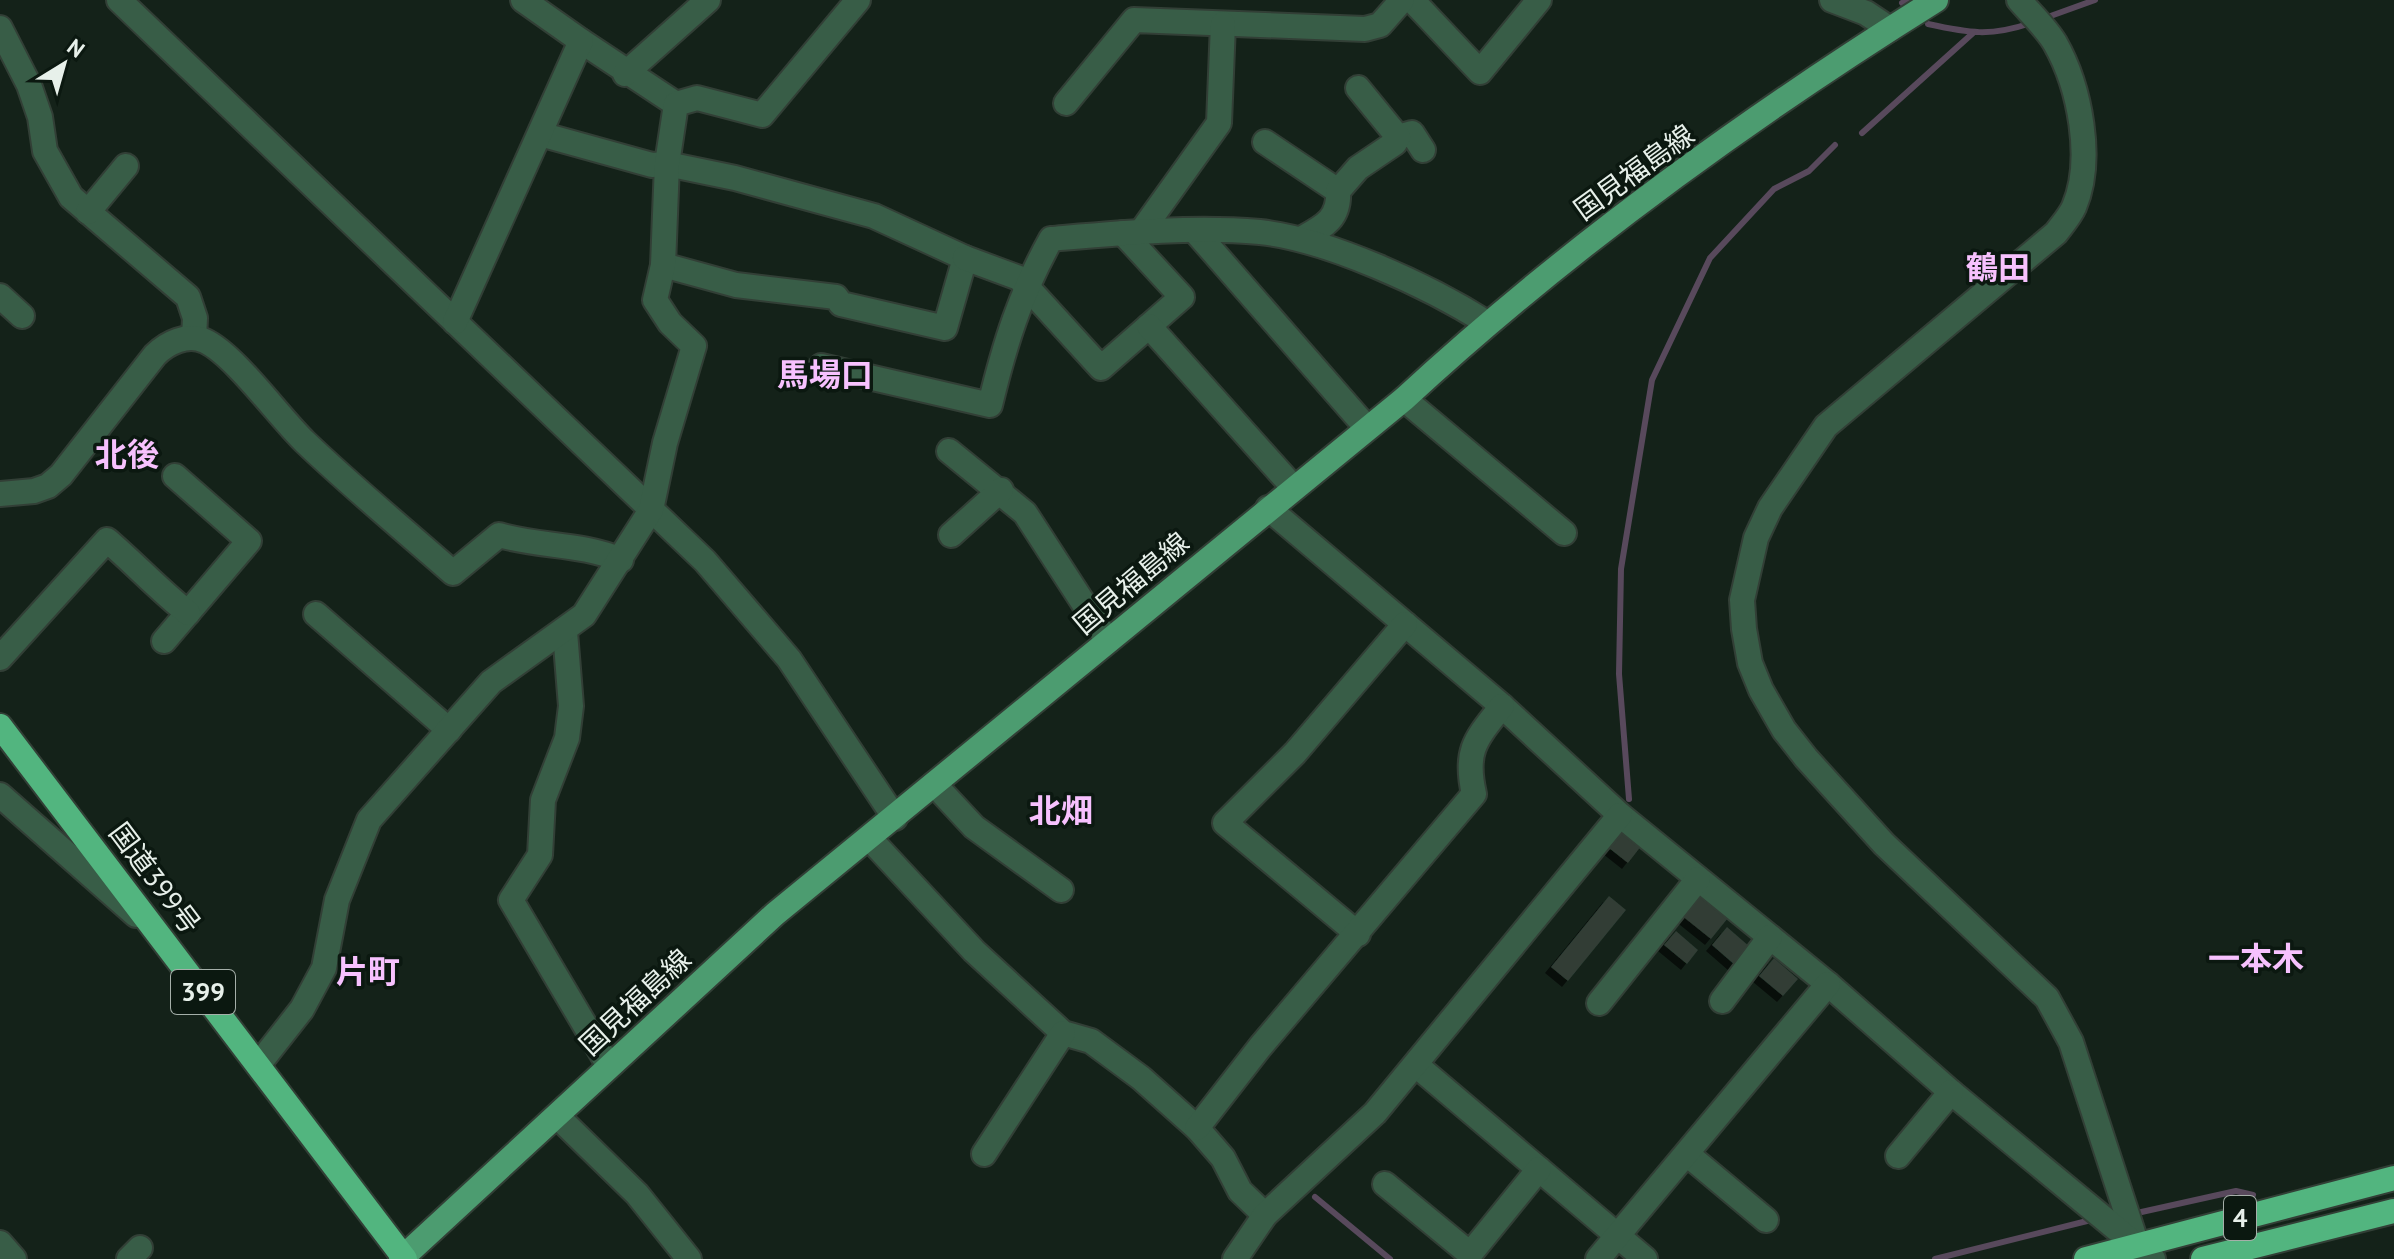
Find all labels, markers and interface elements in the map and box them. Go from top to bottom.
north arrow [24,24,104,104]
text: N [62,32,90,64]
street label: 国見福島線 [1566,115,1701,228]
district label: 鶴田 [1966,246,2030,288]
district label: 馬場口 [777,353,873,395]
district label: 北後 [95,433,159,475]
street label: 国見福島線 [1065,523,1196,642]
district label: 北畑 [1029,789,1093,831]
street label: 国道399号 [102,815,209,941]
district label: 一本木 [2208,937,2304,979]
street label: 国見福島線 [571,940,698,1063]
district label: 片町 [336,950,400,992]
road number: 399 [171,970,235,1014]
road number: 4 [2224,1196,2256,1240]

